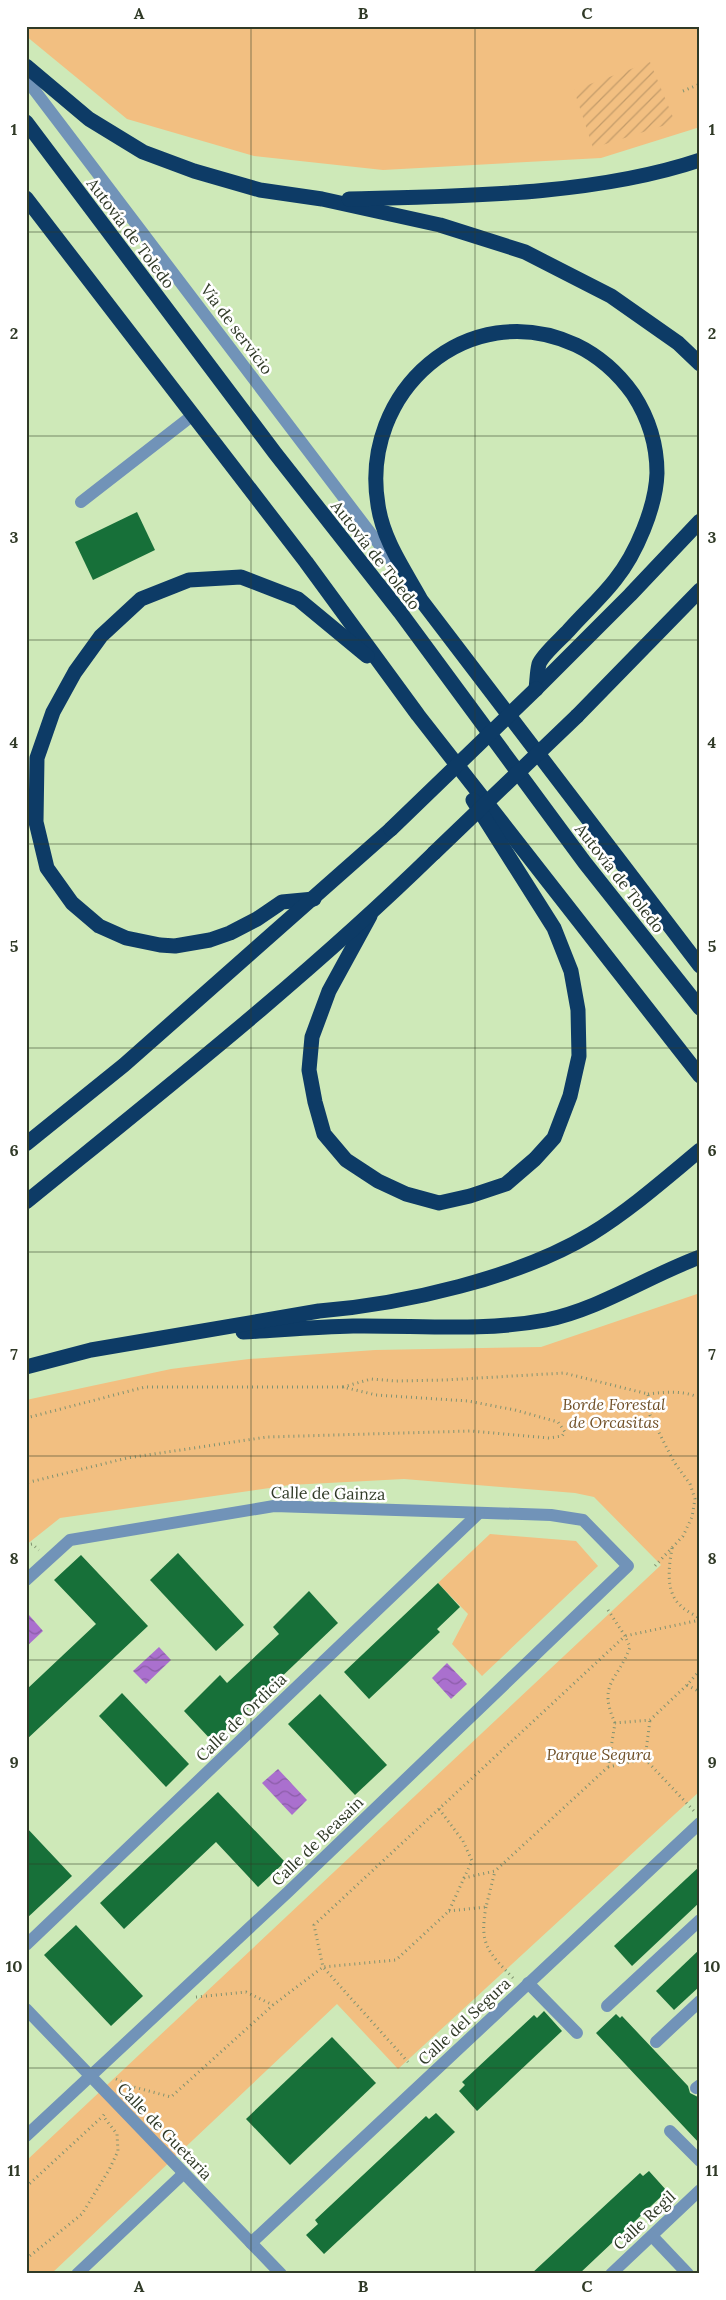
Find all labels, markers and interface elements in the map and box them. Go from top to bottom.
text: A [134,3,145,23]
text: B [358,3,369,23]
text: C [581,3,593,23]
text: 1 [11,119,17,139]
text: 1 [709,119,715,139]
street label: Autovía de Toledo [82,173,179,292]
street label: Vía de servicio [196,279,277,378]
text: 2 [10,323,18,343]
text: 2 [708,323,716,343]
street label: Autovía de Toledo [326,496,425,614]
text: 3 [10,527,19,547]
text: 3 [708,527,717,547]
text: 4 [10,732,19,752]
text: 4 [708,732,717,752]
street label: Autovía de Toledo [570,819,669,937]
text: 5 [10,936,19,956]
text: 5 [708,936,717,956]
text: 6 [9,1140,19,1160]
text: 6 [707,1140,717,1160]
text: 7 [10,1344,18,1364]
text: 7 [708,1344,716,1364]
park label: Borde Forestal de Orcasitas [562,1394,666,1432]
street label: Calle de Gainza [271,1482,385,1504]
text: 8 [9,1548,19,1568]
text: 8 [707,1548,717,1568]
street label: Calle de Ordicia [191,1669,291,1765]
park label: Parque Segura [546,1744,652,1764]
text: 9 [9,1752,19,1772]
text: 9 [707,1752,717,1772]
street label: Calle de Beasain [267,1792,367,1890]
text: 10 [6,1956,22,1976]
text: 10 [704,1956,720,1976]
street label: Calle del Segura [414,1973,514,2069]
street label: Calle de Guetaria [113,2078,217,2184]
text: 11 [8,2160,21,2180]
text: 11 [706,2160,719,2180]
street label: Calle Regil [609,2186,679,2254]
text: A [134,2276,145,2296]
text: B [358,2276,369,2296]
text: C [581,2276,593,2296]

